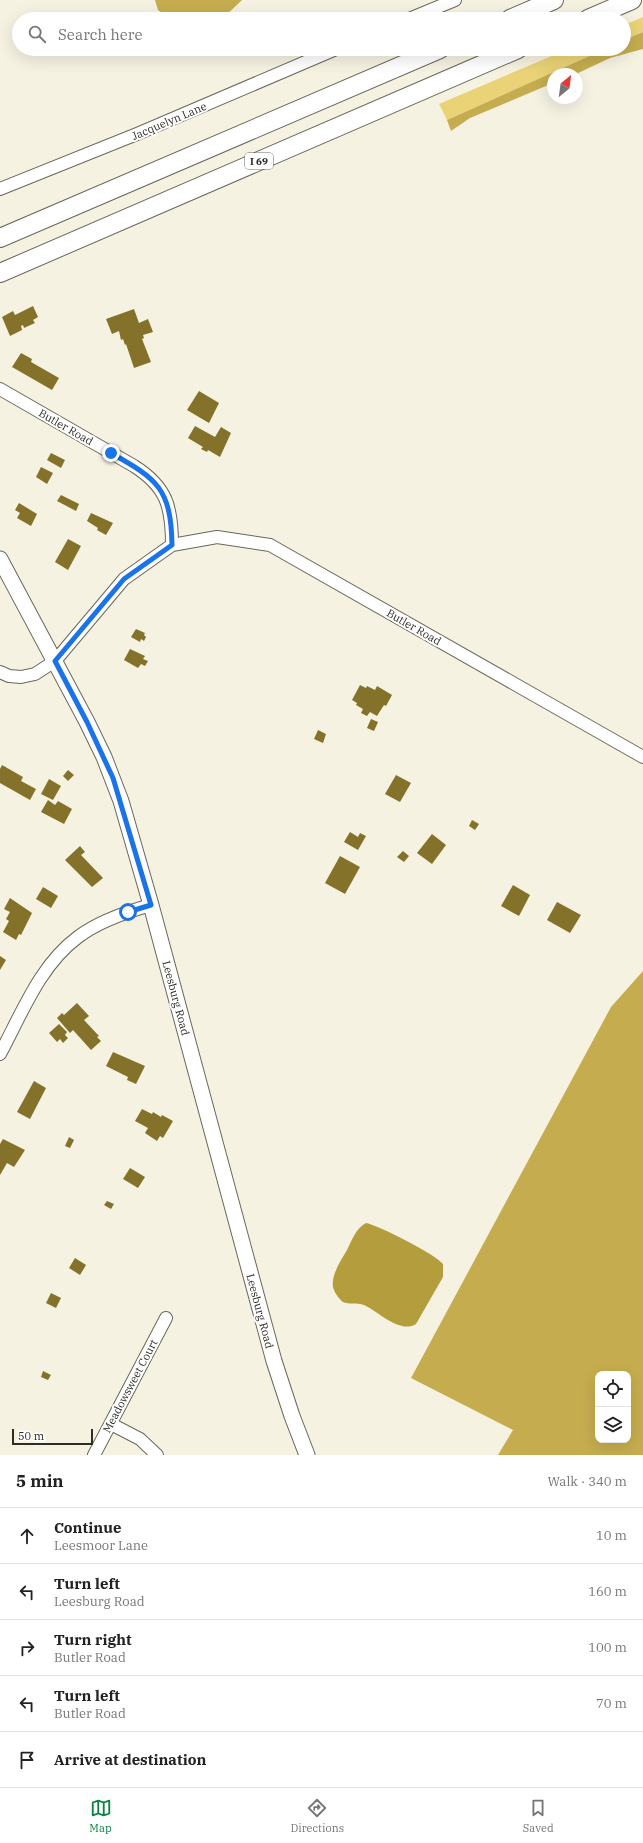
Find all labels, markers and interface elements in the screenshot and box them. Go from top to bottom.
search box [12,12,631,56]
icon: search [26,23,48,45]
text: Search here [58,25,143,44]
north arrow [547,68,583,104]
street label: Jacquelyn Lane [129,99,209,143]
road number: I 69 [245,153,273,169]
street label: Butler Road [36,406,96,448]
route end [102,444,120,462]
street label: Butler Road [384,606,444,648]
route start [119,903,137,921]
street label: Leesburg Road [159,959,193,1037]
street label: Leesburg Road [243,1272,277,1350]
street label: Meadowsweet Court [99,1337,161,1435]
map controls [595,1371,631,1443]
button: locate [595,1371,631,1407]
button: layers [595,1407,631,1443]
scale bar [12,1427,93,1446]
text: 50 m [18,1429,44,1443]
text: 5 min [16,1470,64,1492]
text: Walk · 340 m [548,1473,627,1490]
text: Continue [54,1518,121,1537]
icon: ahead [16,1525,38,1547]
text: 10 m [596,1527,627,1544]
text: Leesmoor Lane [54,1537,148,1554]
text: Turn left [54,1574,120,1593]
icon: left [16,1581,38,1603]
text: 160 m [588,1583,627,1600]
text: Leesburg Road [54,1593,145,1610]
text: Turn right [54,1630,132,1649]
icon: right [16,1637,38,1659]
text: 100 m [588,1639,627,1656]
text: Butler Road [54,1649,126,1666]
text: Turn left [54,1686,120,1705]
icon: left [16,1693,38,1715]
text: 70 m [596,1695,627,1712]
text: Butler Road [54,1705,126,1722]
icon: arrive [16,1749,38,1771]
text: Arrive at destination [54,1750,206,1769]
tab: Map [89,1797,112,1835]
tab: Directions [290,1797,344,1835]
tab: Saved [523,1797,554,1835]

